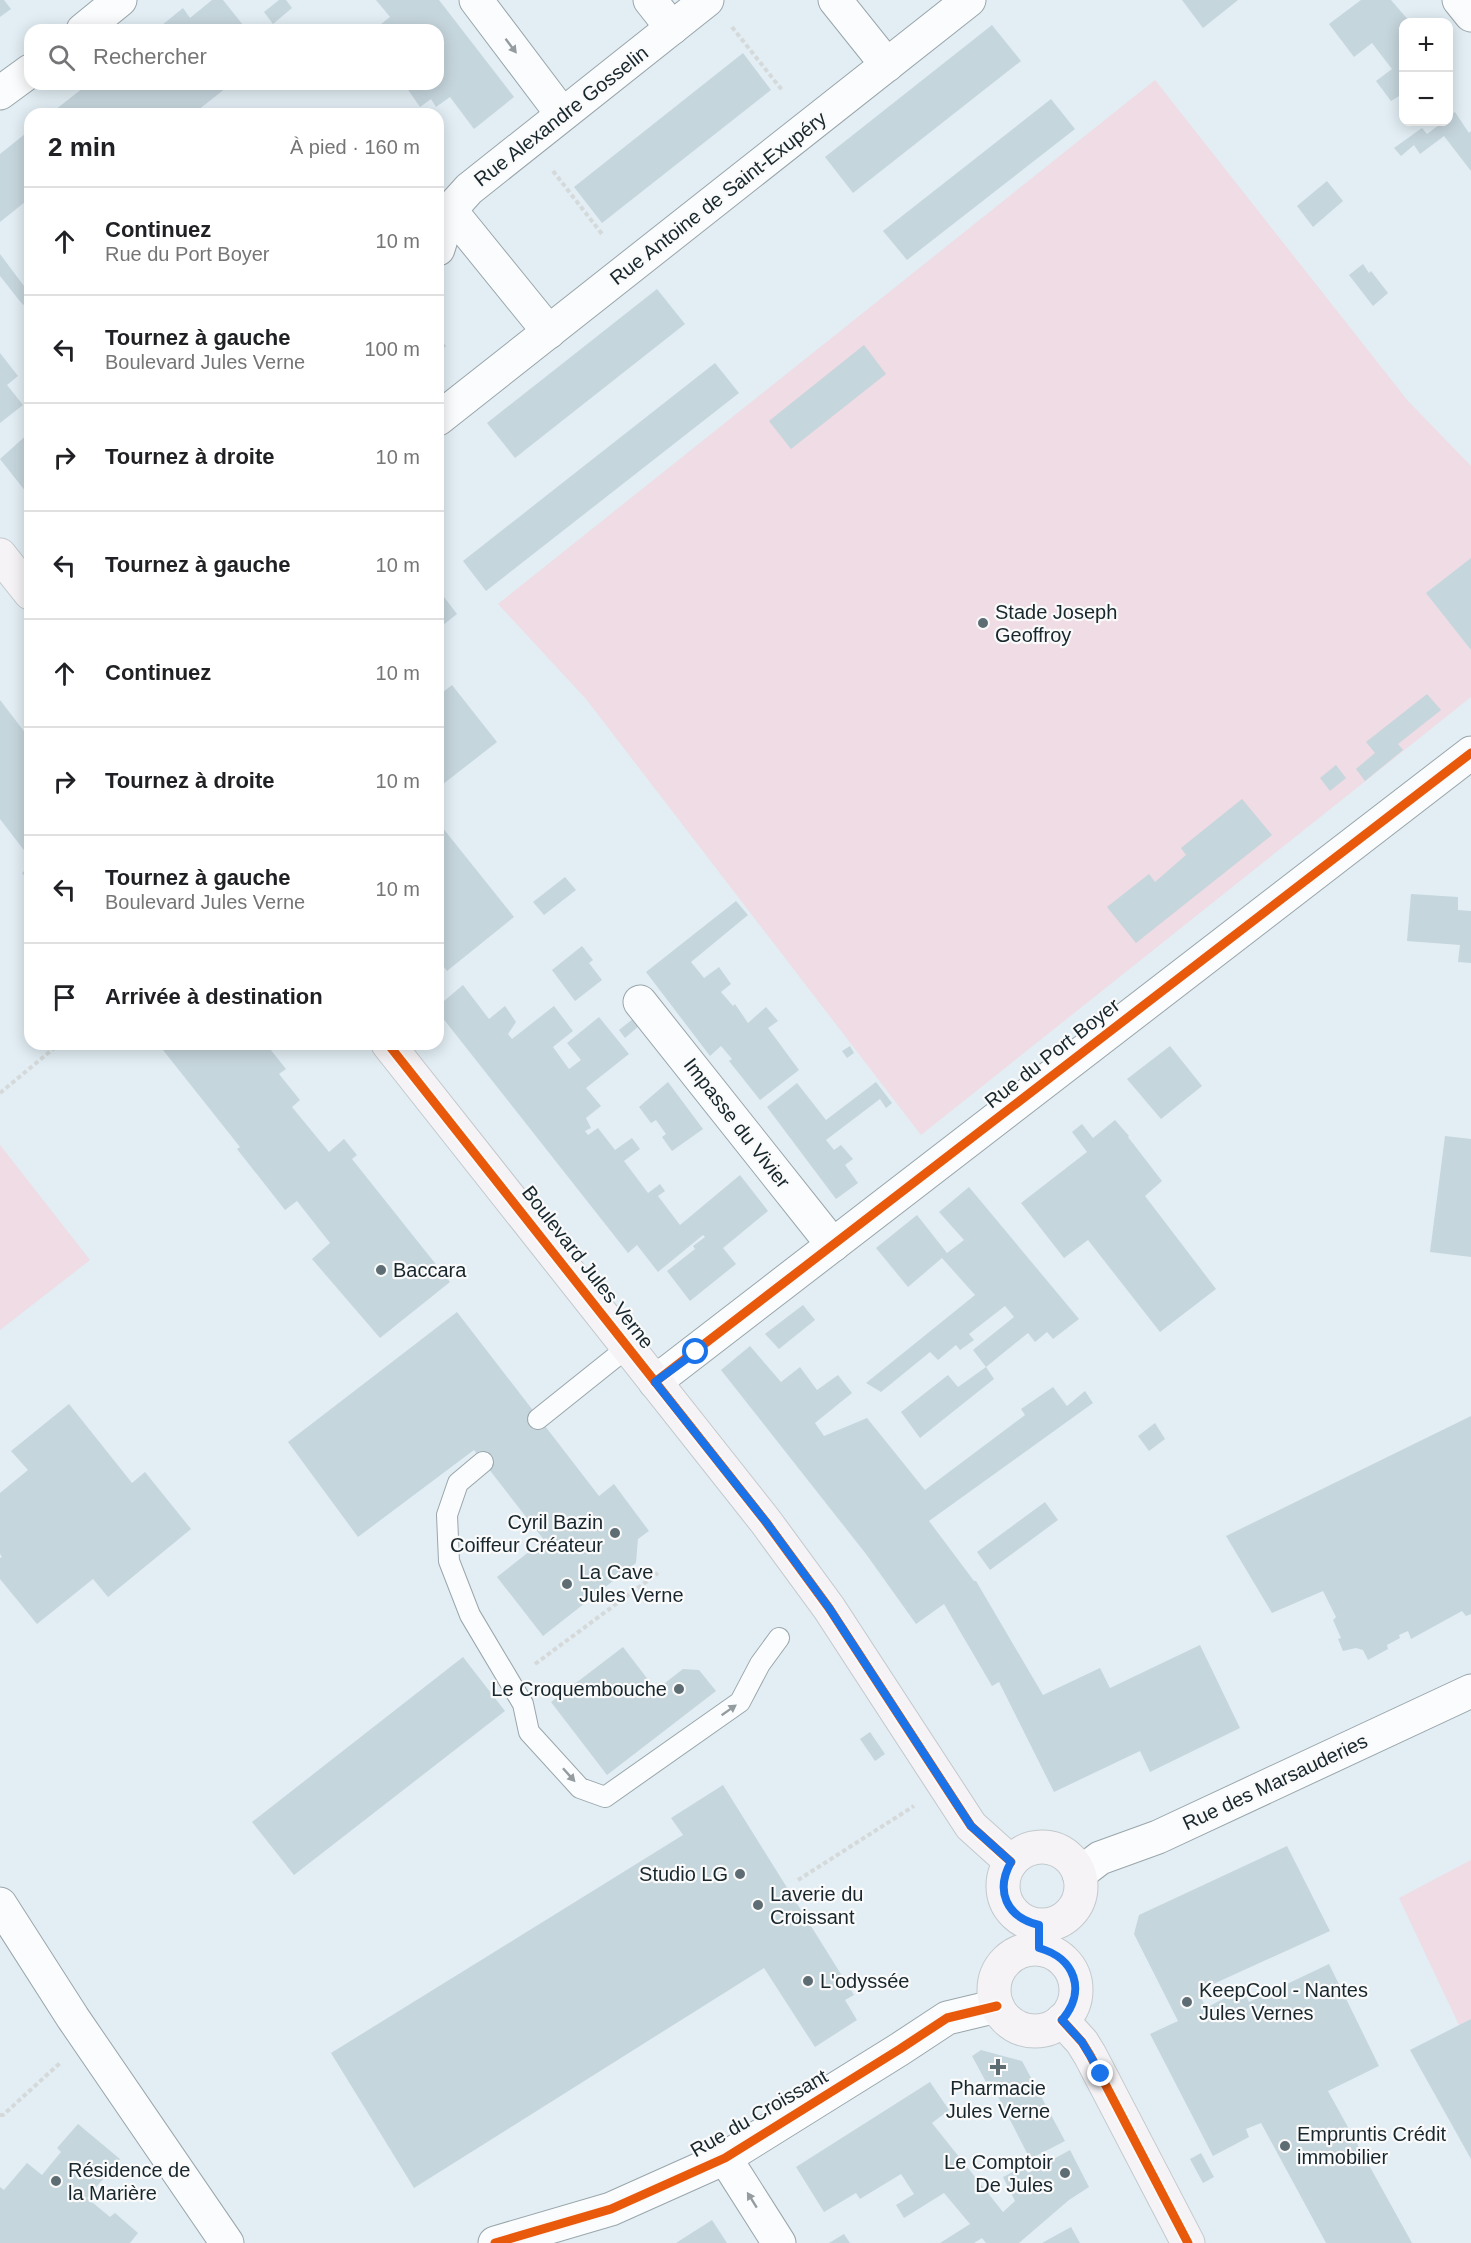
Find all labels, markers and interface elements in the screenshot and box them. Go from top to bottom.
map controls [1399,18,1453,126]
button: + [1399,18,1453,72]
search box [24,24,444,90]
one-way arrow [505,39,517,54]
icon: search [45,41,78,74]
street label: Rue Alexandre Gosselin [470,41,652,191]
text: Rechercher [93,44,207,69]
button: − [1399,72,1453,126]
street label: Rue Antoine de Saint-Exupéry [606,107,830,289]
text: 2 min [48,132,116,162]
text: À pied · 160 m [290,136,420,158]
text: Continuez [105,217,211,242]
icon: ahead [48,225,81,258]
text: 10 m [376,230,420,252]
text: Rue du Port Boyer [105,243,270,265]
text: Tournez à gauche [105,325,290,350]
icon: left [48,333,81,366]
text: 100 m [364,338,420,360]
text: Boulevard Jules Verne [105,351,305,373]
icon: right [48,441,81,474]
text: Tournez à droite [105,444,275,469]
text: 10 m [376,446,420,468]
icon: left [48,549,81,582]
text: Tournez à gauche [105,552,290,577]
text: 10 m [376,554,420,576]
place label: Stade Joseph Geoffroy [995,601,1117,646]
marker: Stade Joseph Geoffroy [976,616,990,630]
icon: ahead [48,657,81,690]
text: Continuez [105,660,211,685]
text: 10 m [376,662,420,684]
icon: right [48,765,81,798]
text: Tournez à droite [105,768,275,793]
text: 10 m [376,770,420,792]
text: Tournez à gauche [105,865,290,890]
icon: left [48,873,81,906]
text: 10 m [376,878,420,900]
text: Boulevard Jules Verne [105,891,305,913]
icon: arrive [48,981,81,1014]
text: Arrivée à destination [105,984,323,1009]
street label: Rue du Port Boyer [980,993,1124,1112]
street label: Impasse du Vivier [680,1054,795,1193]
street label: Boulevard Jules Verne [518,1181,658,1353]
place label: Baccara [393,1259,467,1281]
marker: Baccara [374,1263,388,1277]
route start [682,1338,708,1364]
place label: Cyril Bazin Coiffeur Créateur [450,1511,603,1556]
marker: Cyril Bazin Coiffeur Créateur [608,1526,622,1540]
place label: La Cave Jules Verne [579,1561,684,1606]
marker: La Cave Jules Verne [560,1577,574,1591]
place label: Le Croquembouche [491,1678,667,1700]
marker: Le Croquembouche [672,1682,686,1696]
one-way arrow [720,1704,736,1716]
street label: Rue des Marsauderies [1179,1730,1371,1834]
one-way arrow [562,1767,575,1782]
place label: Studio LG [639,1863,728,1885]
marker: Studio LG [733,1867,747,1881]
place label: Laverie du Croissant [770,1883,863,1928]
marker: Laverie du Croissant [751,1898,765,1912]
place label: L'odyssée [820,1970,909,1992]
marker: L'odyssée [801,1974,815,1988]
place label: KeepCool - Nantes Jules Vernes [1199,1979,1368,2024]
marker: KeepCool - Nantes Jules Vernes [1180,1995,1194,2009]
marker: Pharmacie Jules Verne [991,2060,1005,2074]
route end [1087,2060,1113,2086]
street label: Rue du Croissant [687,2065,832,2161]
place label: Pharmacie Jules Verne [946,2077,1050,2122]
place label: Empruntis Crédit immobilier [1297,2123,1446,2168]
marker: Empruntis Crédit immobilier [1278,2139,1292,2153]
place label: Le Comptoir De Jules [944,2151,1053,2196]
place label: Résidence de la Marière [68,2159,190,2204]
marker: Le Comptoir De Jules [1058,2166,1072,2180]
marker: Résidence de la Marière [49,2174,63,2188]
one-way arrow [747,2192,758,2208]

